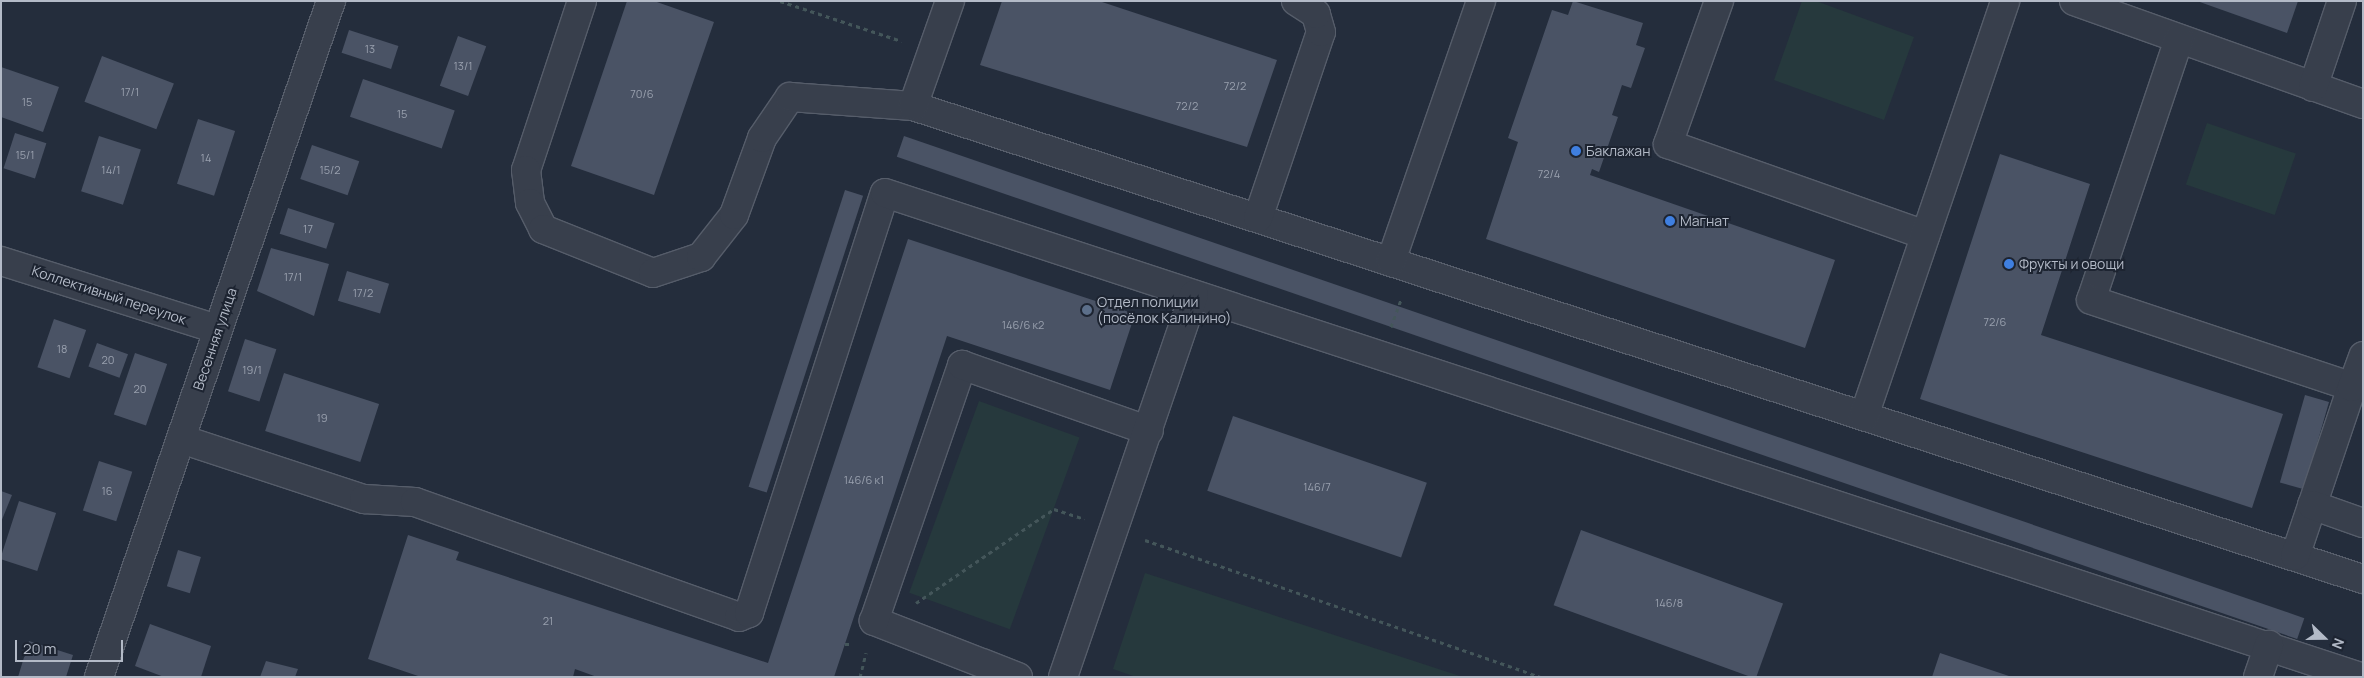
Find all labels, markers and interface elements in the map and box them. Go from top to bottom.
house number: 13 [365,42,375,56]
house number: 13/1 [454,59,472,73]
house number: 72/2 [1224,79,1246,93]
house number: 17/1 [121,85,139,99]
house number: 70/6 [630,87,654,101]
house number: 15 [22,95,32,109]
house number: 72/2 [1176,99,1198,113]
house number: 15 [397,107,407,121]
place label: Баклажан [1586,143,1650,159]
marker: Баклажан [1570,145,1582,157]
house number: 15/1 [15,148,35,162]
house number: 14 [201,151,211,165]
house number: 14/1 [101,163,121,177]
house number: 15/2 [319,163,341,177]
house number: 72/4 [1538,167,1560,181]
place label: Магнат [1680,213,1729,229]
marker: Магнат [1664,215,1676,227]
house number: 17 [303,222,313,236]
place label: Фрукты и овощи [2019,256,2124,272]
marker: Фрукты и овощи [2003,258,2015,270]
street label: Коллективный переулок [30,262,188,328]
house number: 17/1 [284,270,302,284]
street label: Весенняя улица [190,286,240,392]
house number: 17/2 [353,286,373,300]
place label: Отдел полиции (посёлок Калинино) [1097,294,1232,326]
marker: Отдел полиции (посёлок Калинино) [1081,304,1093,316]
house number: 72/6 [1984,315,2006,329]
house number: 146/6 к2 [1002,318,1044,332]
house number: 18 [57,342,67,356]
house number: 20 [102,353,114,367]
house number: 19/1 [242,363,262,377]
house number: 20 [134,382,146,396]
house number: 19 [316,411,328,425]
house number: 146/6 к1 [844,473,884,487]
house number: 146/7 [1303,480,1331,494]
house number: 16 [101,484,113,498]
house number: 146/8 [1655,596,1683,610]
north arrow [2299,613,2349,663]
house number: 21 [543,614,553,628]
scale bar [18,630,125,662]
text: N [2328,636,2349,652]
text: 20 m [23,638,56,659]

